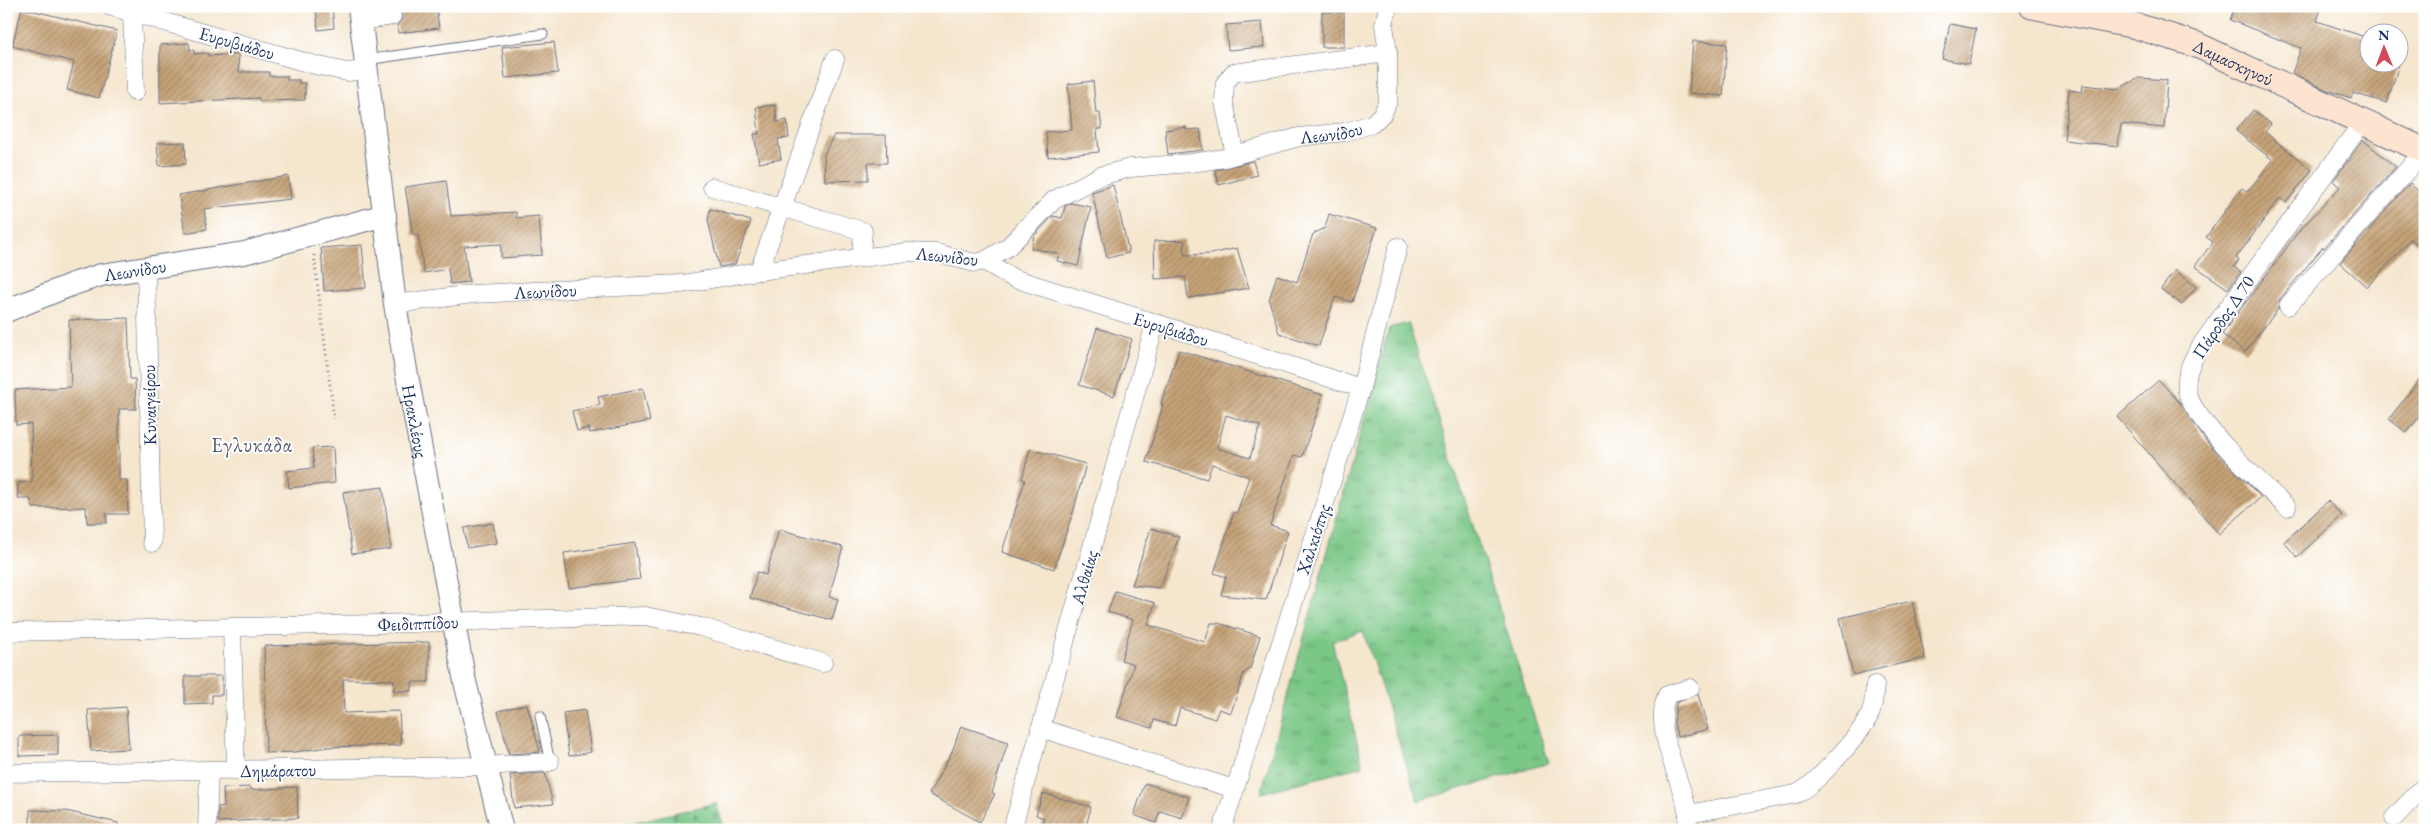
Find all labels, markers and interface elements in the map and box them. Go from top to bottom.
street label: Ευρυβιάδου [197,21,277,65]
north arrow [2358,22,2408,72]
text: N [2378,26,2390,44]
street label: Δαμασκηνού [2190,33,2277,90]
street label: Λεωνίδου [1298,116,1365,148]
street label: Λεωνίδου [914,241,979,271]
street label: Λεωνίδου [101,254,168,286]
street label: Πάροδος Δ 70 [2187,271,2259,363]
street label: Λεωνίδου [512,278,577,304]
street label: Ευρυβιάδου [1131,307,1211,351]
street label: Κυναιγείρου [137,365,161,445]
street label: Ηρακλέους [397,382,434,460]
district label: Εγλυκάδα [211,432,293,458]
street label: Χαλκιόπης [1290,501,1335,578]
street label: Αλθαίας [1065,547,1103,608]
street label: Φειδιππίδου [377,610,459,636]
street label: Δημάρατου [240,758,316,782]

